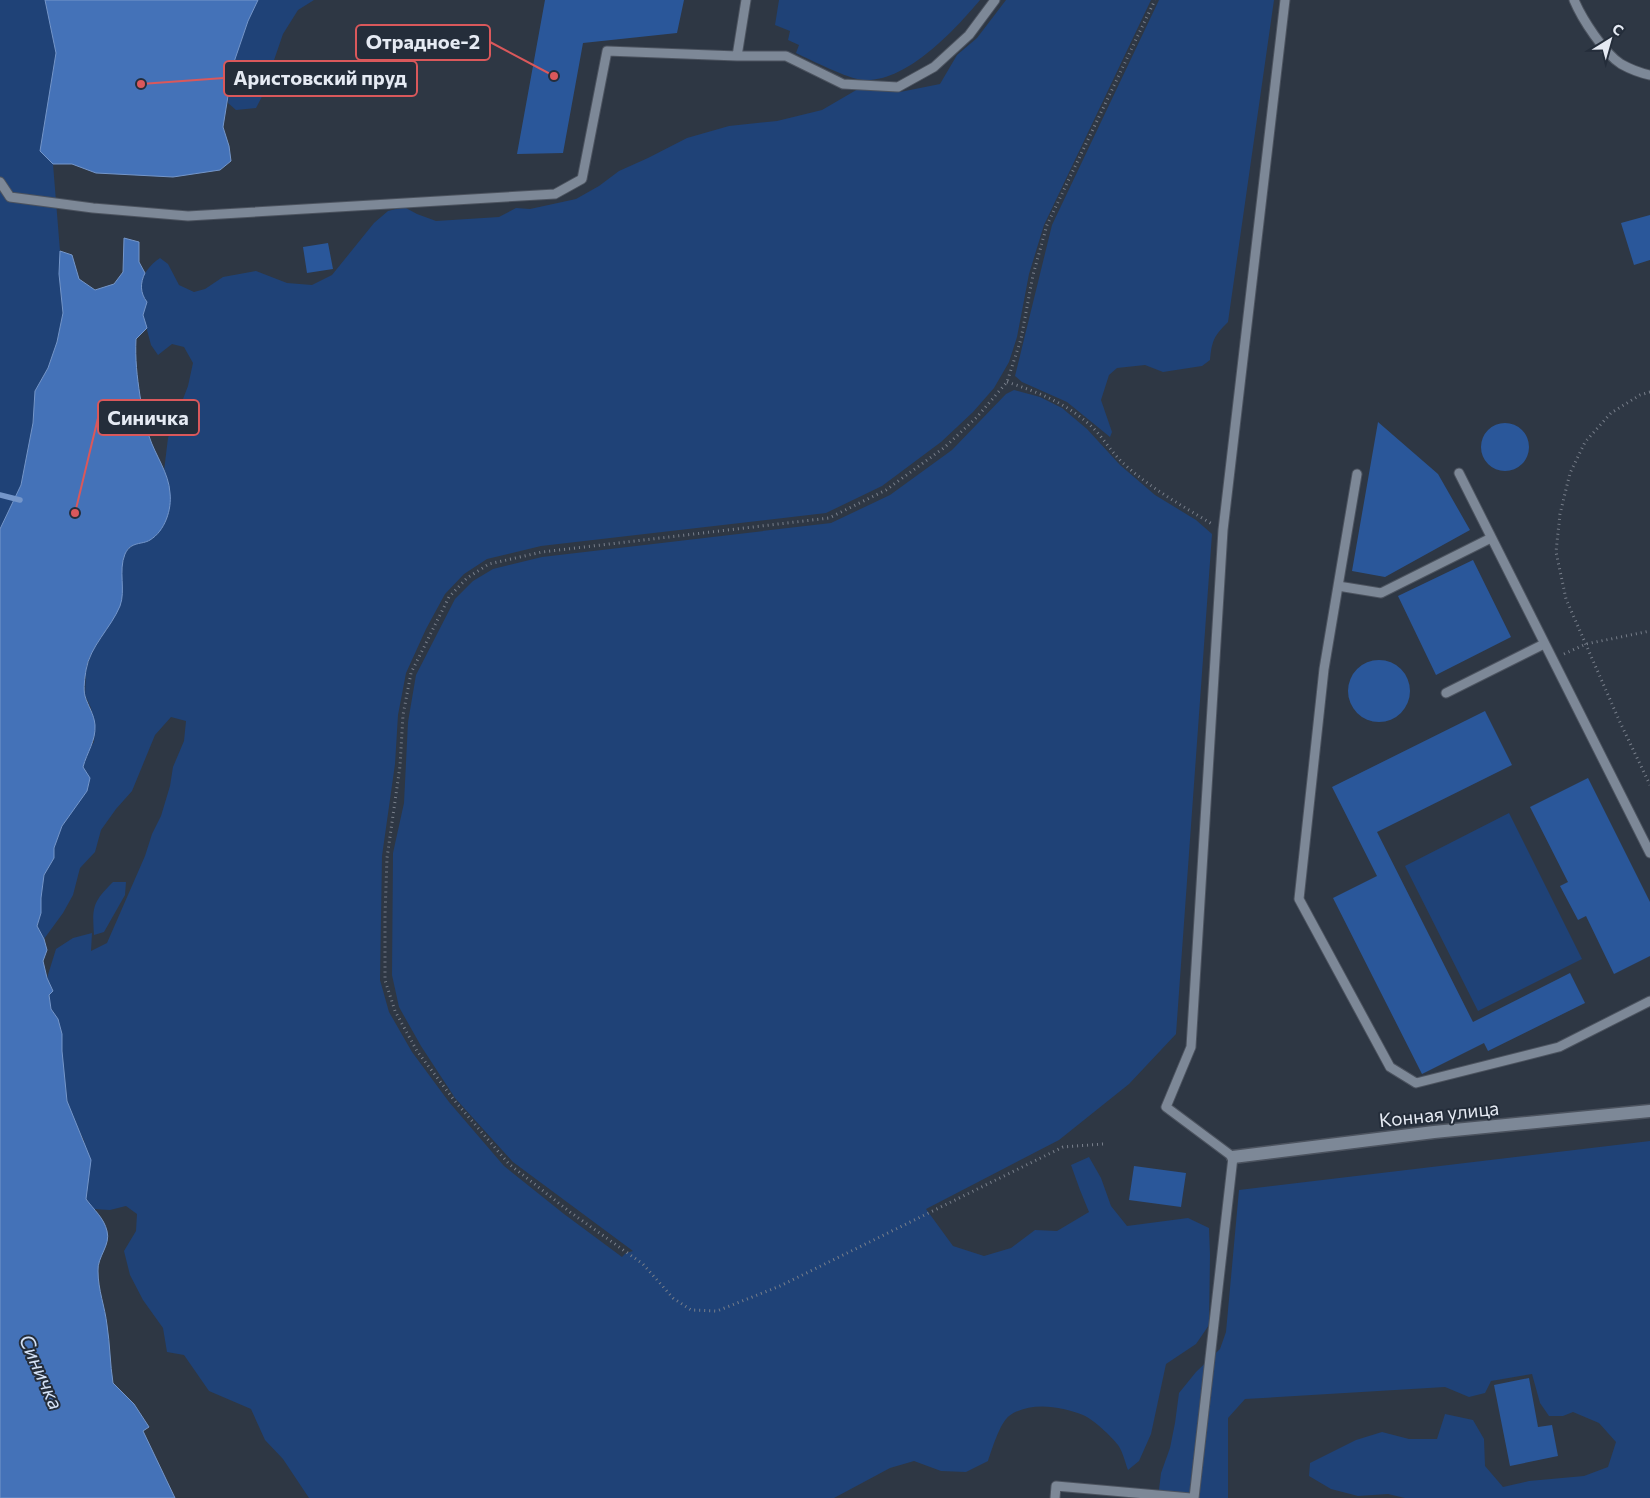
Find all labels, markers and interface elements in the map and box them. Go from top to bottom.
north arrow [1585,15,1635,65]
text: С [1609,20,1627,39]
callout: Отрадное-2 [356,25,490,60]
text: Отрадное-2 [366,29,480,53]
callout: Аристовский пруд [224,61,417,96]
text: Аристовский пруд [233,65,408,89]
callout: Синичка [98,400,199,435]
text: Синичка [107,405,189,429]
street label: Конная улица [1378,1096,1500,1131]
water label: Синичка [15,1330,69,1413]

